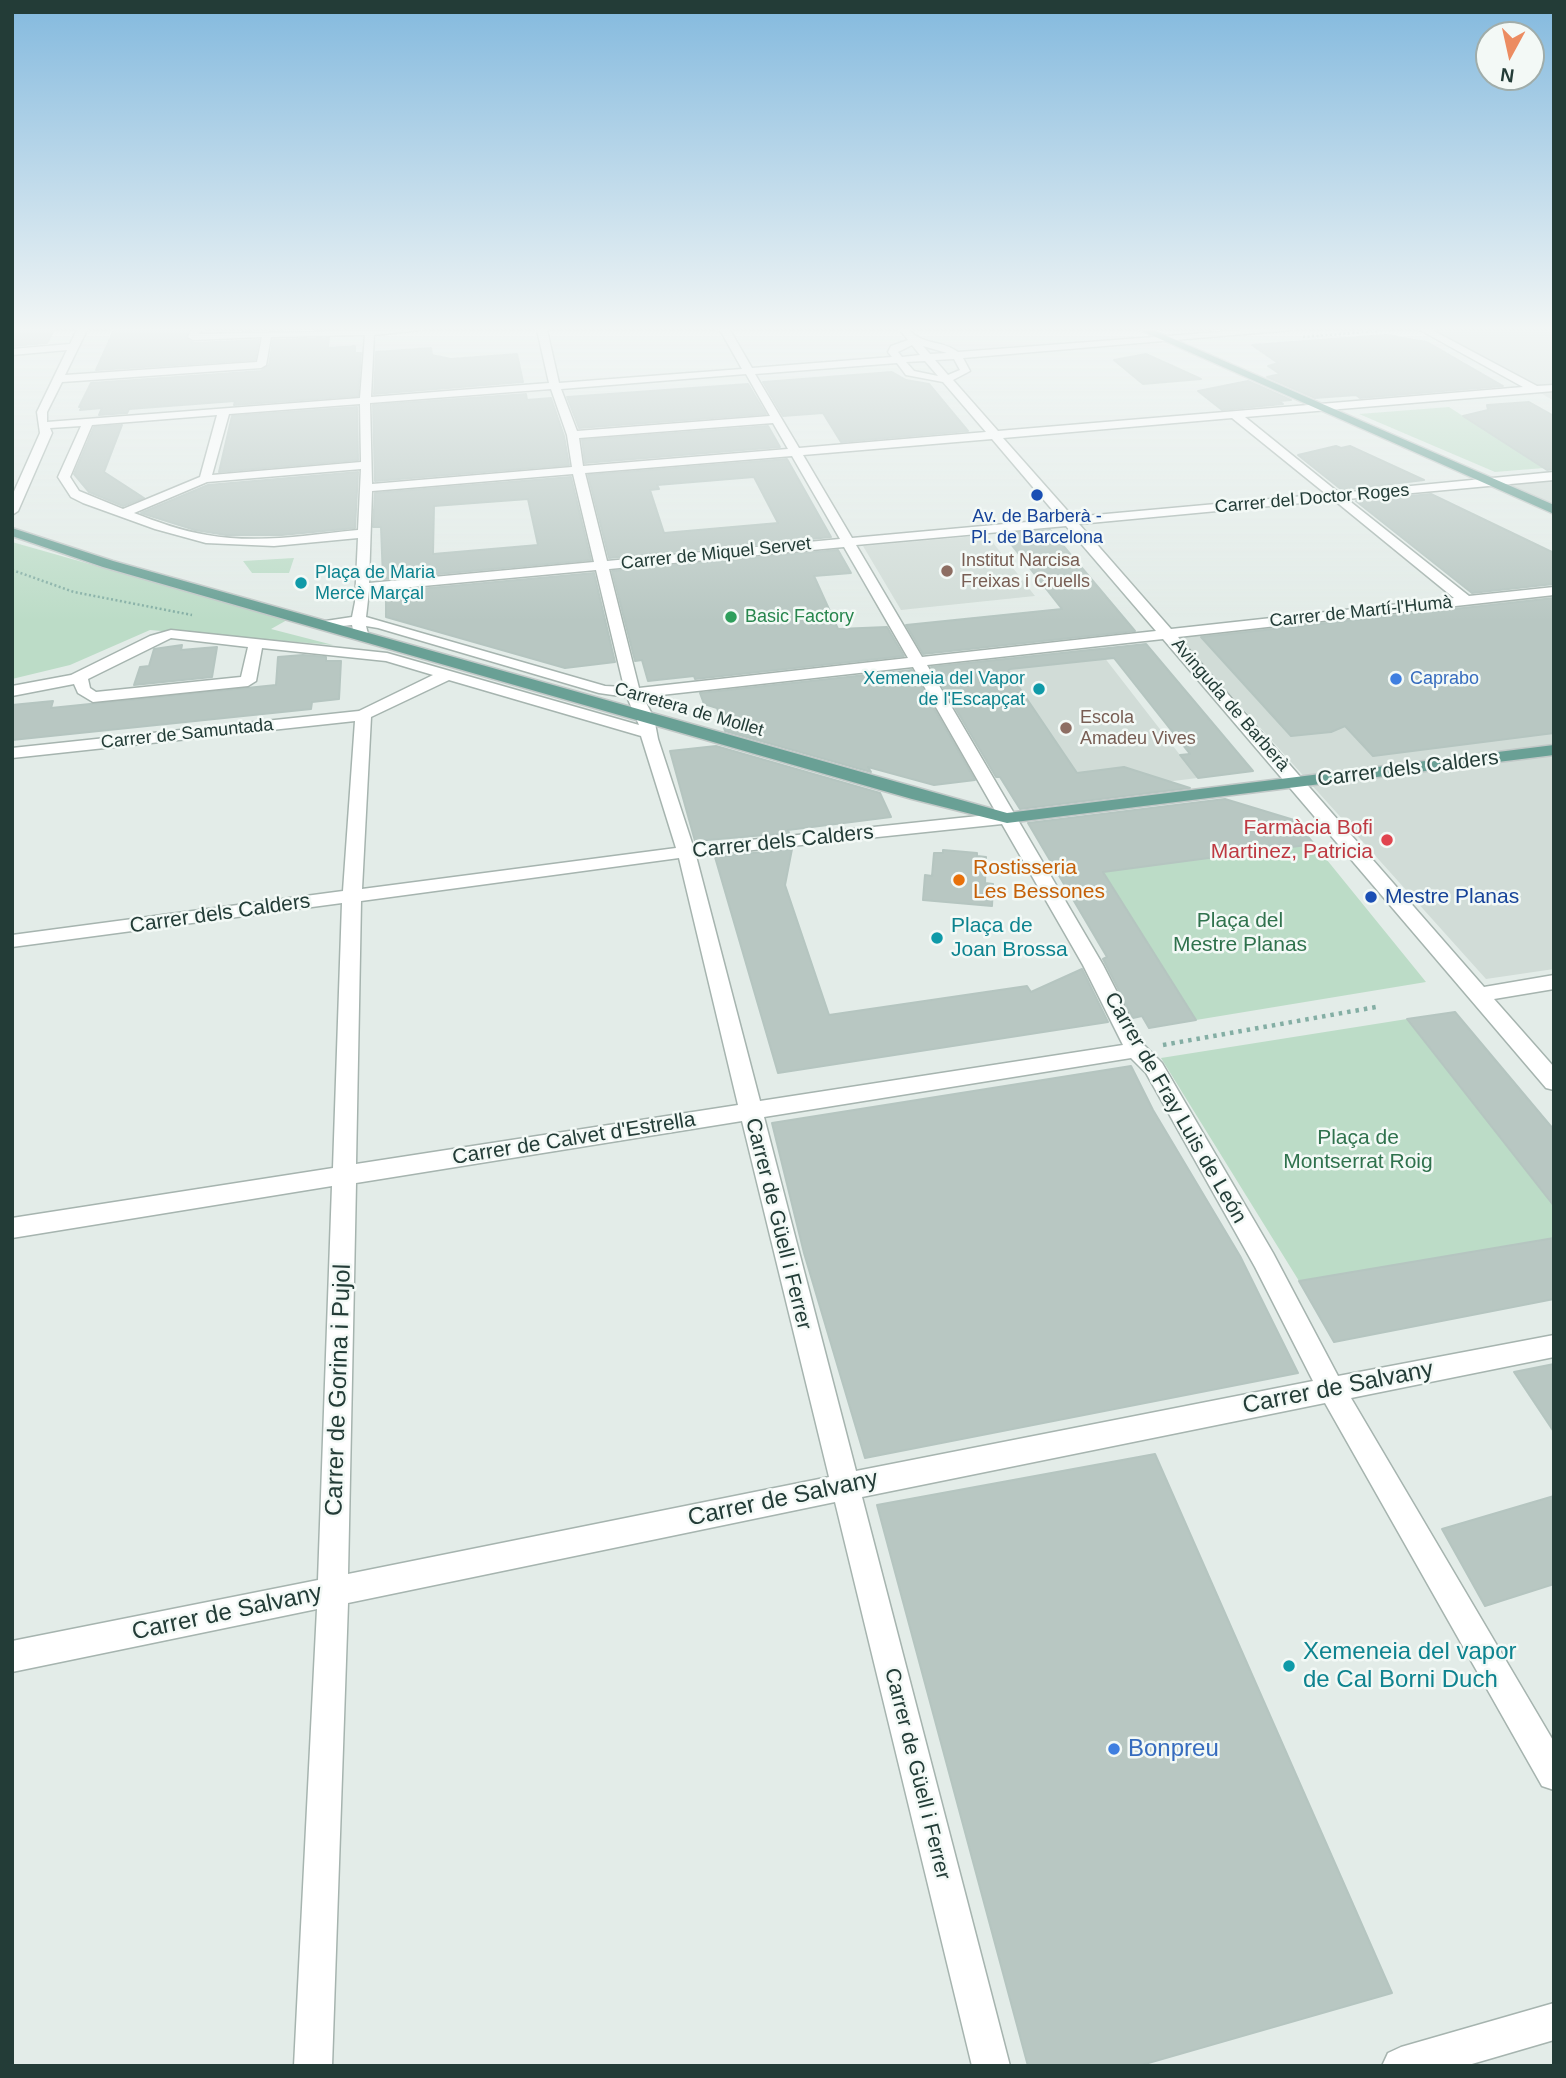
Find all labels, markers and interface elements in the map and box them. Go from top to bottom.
north arrow [1475,21,1545,91]
text: N [1499,64,1516,87]
street label: Carrer del Doctor Roges [1214,480,1410,518]
marker: Av. de Barberà - Pl. de Barcelona [1029,487,1045,503]
place label: Av. de Barberà - Pl. de Barcelona [971,506,1103,548]
street label: Carrer de Miquel Servet [620,533,812,575]
place label: Institut Narcisa Freixas i Cruells [961,550,1090,592]
place label: Plaça de Maria Mercè Marçal [315,562,435,604]
marker: Institut Narcisa Freixas i Cruells [939,563,955,579]
marker: Plaça de Maria Mercè Marçal [293,575,309,591]
street label: Carrer de Martí-l'Humà [1269,592,1453,632]
place label: Basic Factory [745,606,854,628]
marker: Basic Factory [723,609,739,625]
street label: Avinguda de Barberà [1166,634,1294,776]
place label: Xemeneia del Vapor de l'Escapçat [863,668,1025,710]
place label: Caprabo [1410,668,1479,690]
marker: Caprabo [1388,671,1404,687]
street label: Carretera de Mollet [612,678,766,742]
marker: Xemeneia del Vapor de l'Escapçat [1031,681,1047,697]
place label: Escola Amadeu Vives [1080,707,1196,750]
street label: Carrer de Samuntada [100,714,274,754]
marker: Escola Amadeu Vives [1058,720,1074,736]
street label: Carrer dels Calders [1316,745,1500,793]
place label: Farmàcia Bofi Martinez, Patricia [1211,815,1373,865]
street label: Carrer dels Calders [691,820,875,864]
marker: Farmàcia Bofi Martinez, Patricia [1379,832,1395,848]
place label: Rostisseria Les Bessones [973,855,1105,905]
marker: Rostisseria Les Bessones [951,872,967,888]
place label: Mestre Planas [1385,884,1519,910]
street label: Carrer dels Calders [128,889,312,939]
marker: Mestre Planas [1363,889,1379,905]
park label: Plaça del Mestre Planas [1173,908,1307,958]
place label: Plaça de Joan Brossa [951,913,1068,963]
marker: Plaça de Joan Brossa [929,930,945,946]
street label: Carrer de Fray Luis de León [1098,988,1252,1228]
street label: Carrer de Calvet d'Estrella [451,1107,697,1171]
street label: Carrer de Güell i Ferrer [740,1116,816,1332]
park label: Plaça de Montserrat Roig [1283,1125,1433,1175]
street label: Carrer de Gorina i Pujol [320,1264,358,1516]
street label: Carrer de Salvany [1240,1355,1436,1421]
street label: Carrer de Salvany [685,1465,881,1533]
street label: Carrer de Salvany [129,1579,325,1647]
place label: Xemeneia del vapor de Cal Borni Duch [1303,1638,1516,1694]
marker: Xemeneia del vapor de Cal Borni Duch [1281,1658,1297,1674]
street label: Carrer de Güell i Ferrer [879,1666,955,1882]
place label: Bonpreu [1128,1735,1219,1763]
marker: Bonpreu [1106,1741,1122,1757]

